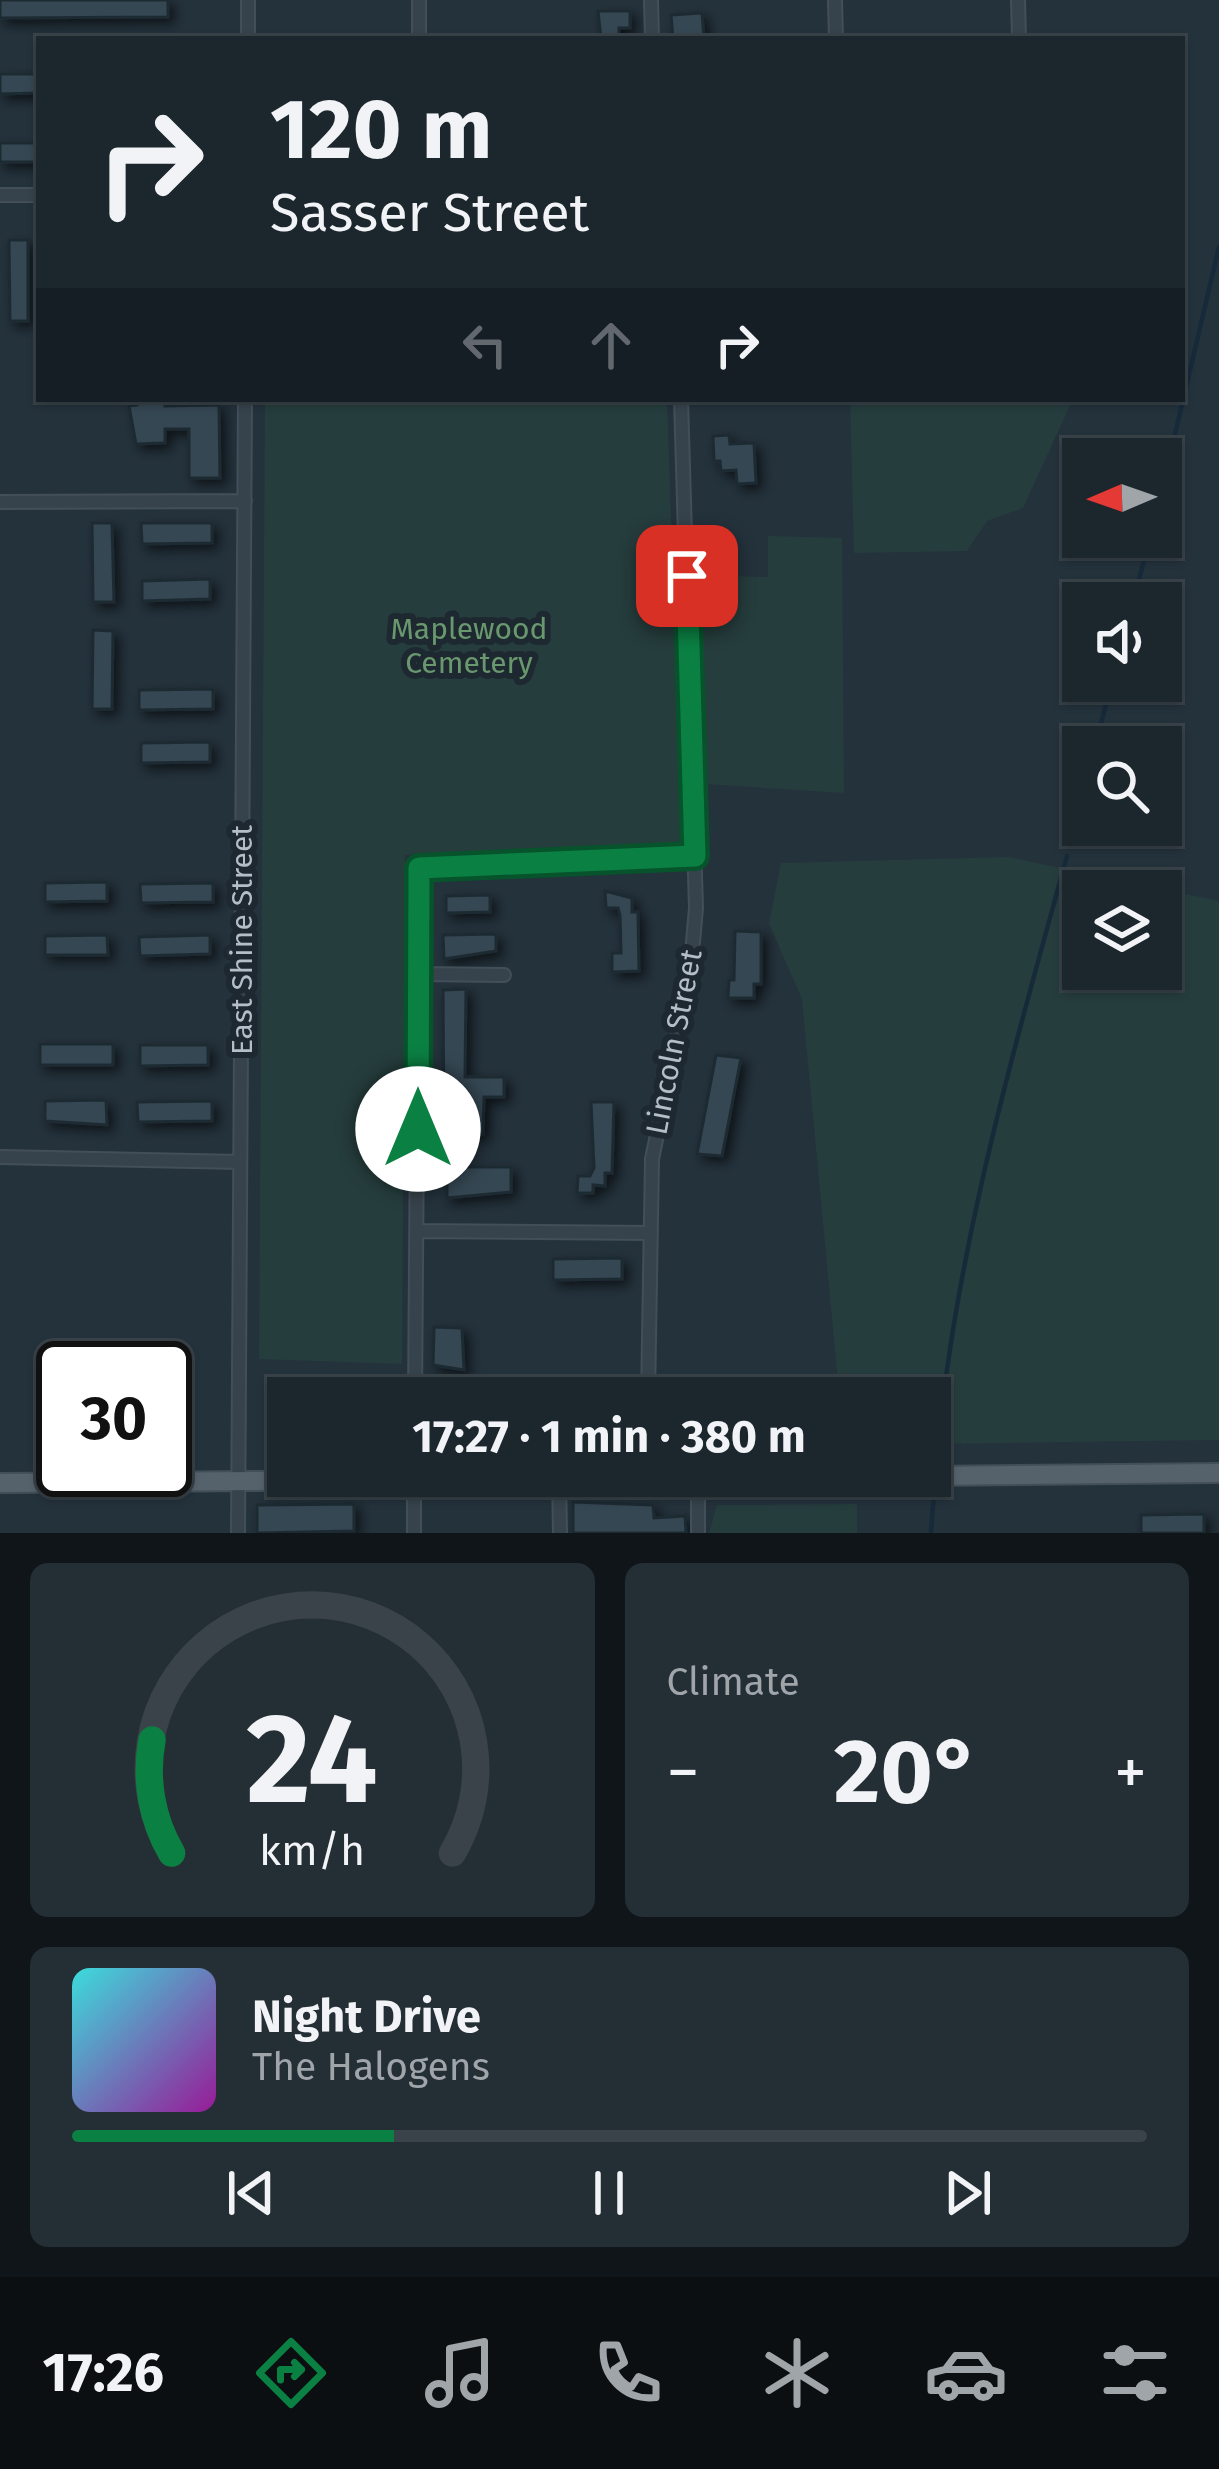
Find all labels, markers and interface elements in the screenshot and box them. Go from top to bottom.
text: 120 m [270,79,492,180]
icon: right [72,84,228,240]
text: Sasser Street [270,181,589,245]
icon: left [452,312,518,378]
icon: ahead [578,312,644,378]
icon: right [704,312,770,378]
north arrow [1062,438,1182,558]
map controls [1062,438,1182,990]
pin [636,525,738,627]
icon: arrive [654,543,720,609]
button: sound [1062,582,1182,702]
park label: Maplewood Cemetery [391,611,547,681]
button: search [1062,726,1182,846]
street label: East Shine Street [224,825,260,1055]
button: layers [1062,870,1182,990]
street label: Lincoln Street [638,946,710,1138]
position arrow [355,1066,481,1192]
speed limit sign: 30 [36,1341,192,1497]
text: 17:27 · 1 min · 380 m [412,1410,806,1464]
text: Climate [667,1659,800,1705]
text: 24 [247,1685,378,1835]
text: 20° [834,1718,980,1826]
text: − [667,1733,700,1812]
text: + [1114,1733,1147,1812]
text: km/h [259,1825,365,1876]
text: Night Drive [252,1990,481,2044]
text: The Halogens [252,2044,490,2090]
icon: previous [218,2160,284,2226]
icon: pause [576,2160,642,2226]
icon: next [935,2160,1001,2226]
icon: directions [249,2331,333,2415]
icon: music [418,2331,502,2415]
icon: phone [586,2331,670,2415]
icon: climate [755,2331,839,2415]
icon: car [924,2331,1008,2415]
icon: filters [1093,2331,1177,2415]
text: 17:26 [42,2341,164,2405]

